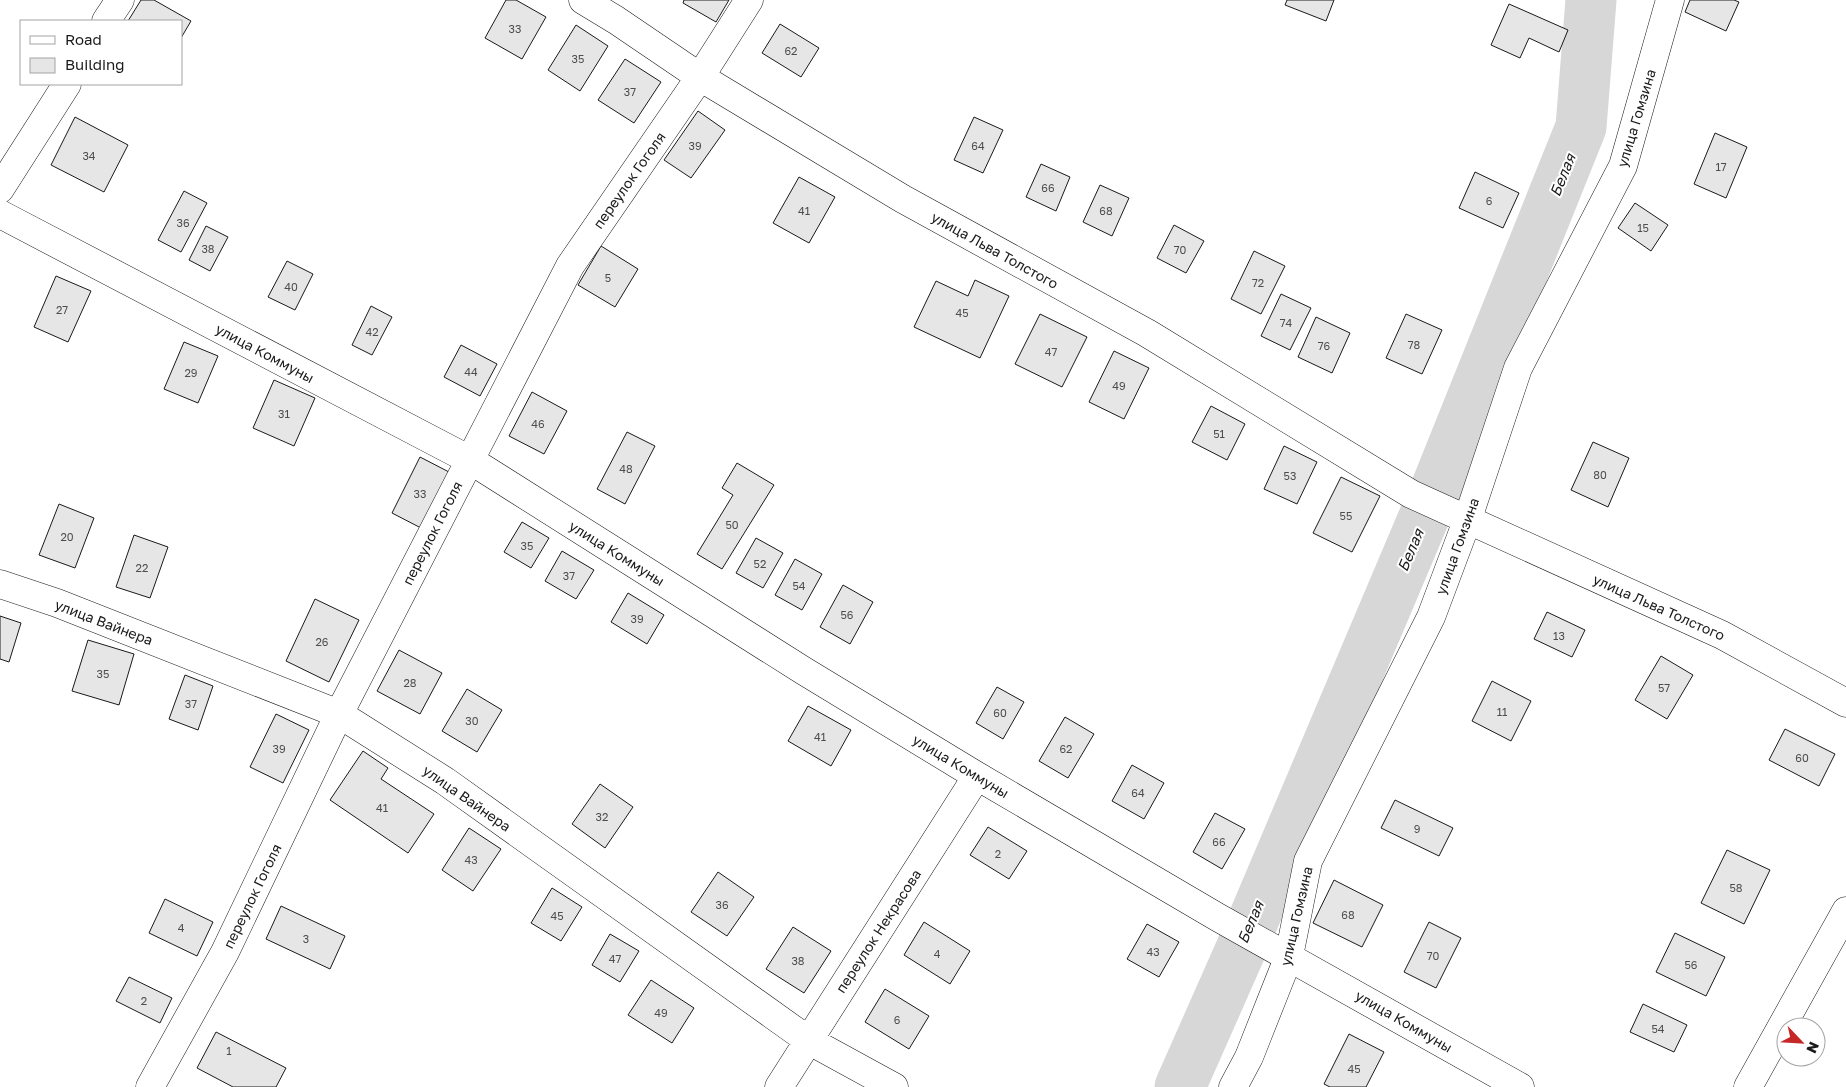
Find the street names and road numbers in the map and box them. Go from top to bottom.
street label: улица Гомзина [1613,67,1659,169]
street label: переулок Гоголя [589,128,669,232]
street label: улица Льва Толстого [929,208,1061,292]
street label: улица Коммуны [213,320,317,386]
street label: переулок Гоголя [399,478,465,588]
street label: улица Гомзина [1432,495,1482,597]
street label: улица Коммуны [566,517,668,589]
street label: улица Льва Толстого [1590,570,1728,644]
street label: улица Вайнера [53,596,155,648]
street label: улица Коммуны [910,731,1012,801]
street label: улица Вайнера [420,761,514,835]
street label: переулок Гоголя [219,841,285,951]
street label: улица Гомзина [1276,865,1316,967]
street label: переулок Некрасова [832,866,924,996]
street label: улица Коммуны [1352,986,1456,1056]

